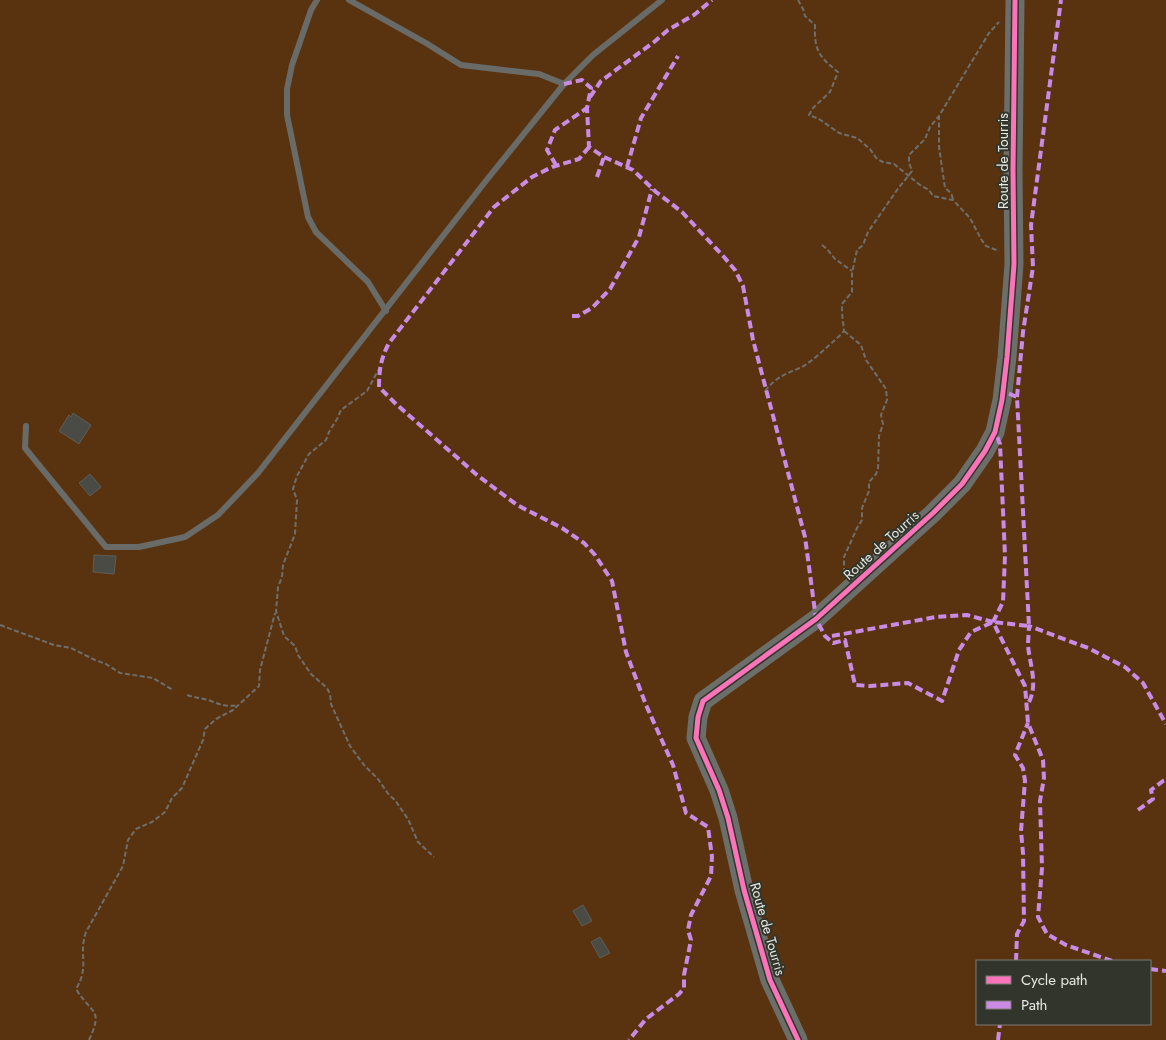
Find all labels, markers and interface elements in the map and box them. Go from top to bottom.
street label: Route de Tourris [993,113,1013,209]
street label: Route de Tourris [839,505,924,585]
street label: Route de Tourris [745,880,791,978]
legend [976,960,1151,1025]
text: Cycle path [1021,969,1088,991]
text: Path [1021,994,1047,1016]

